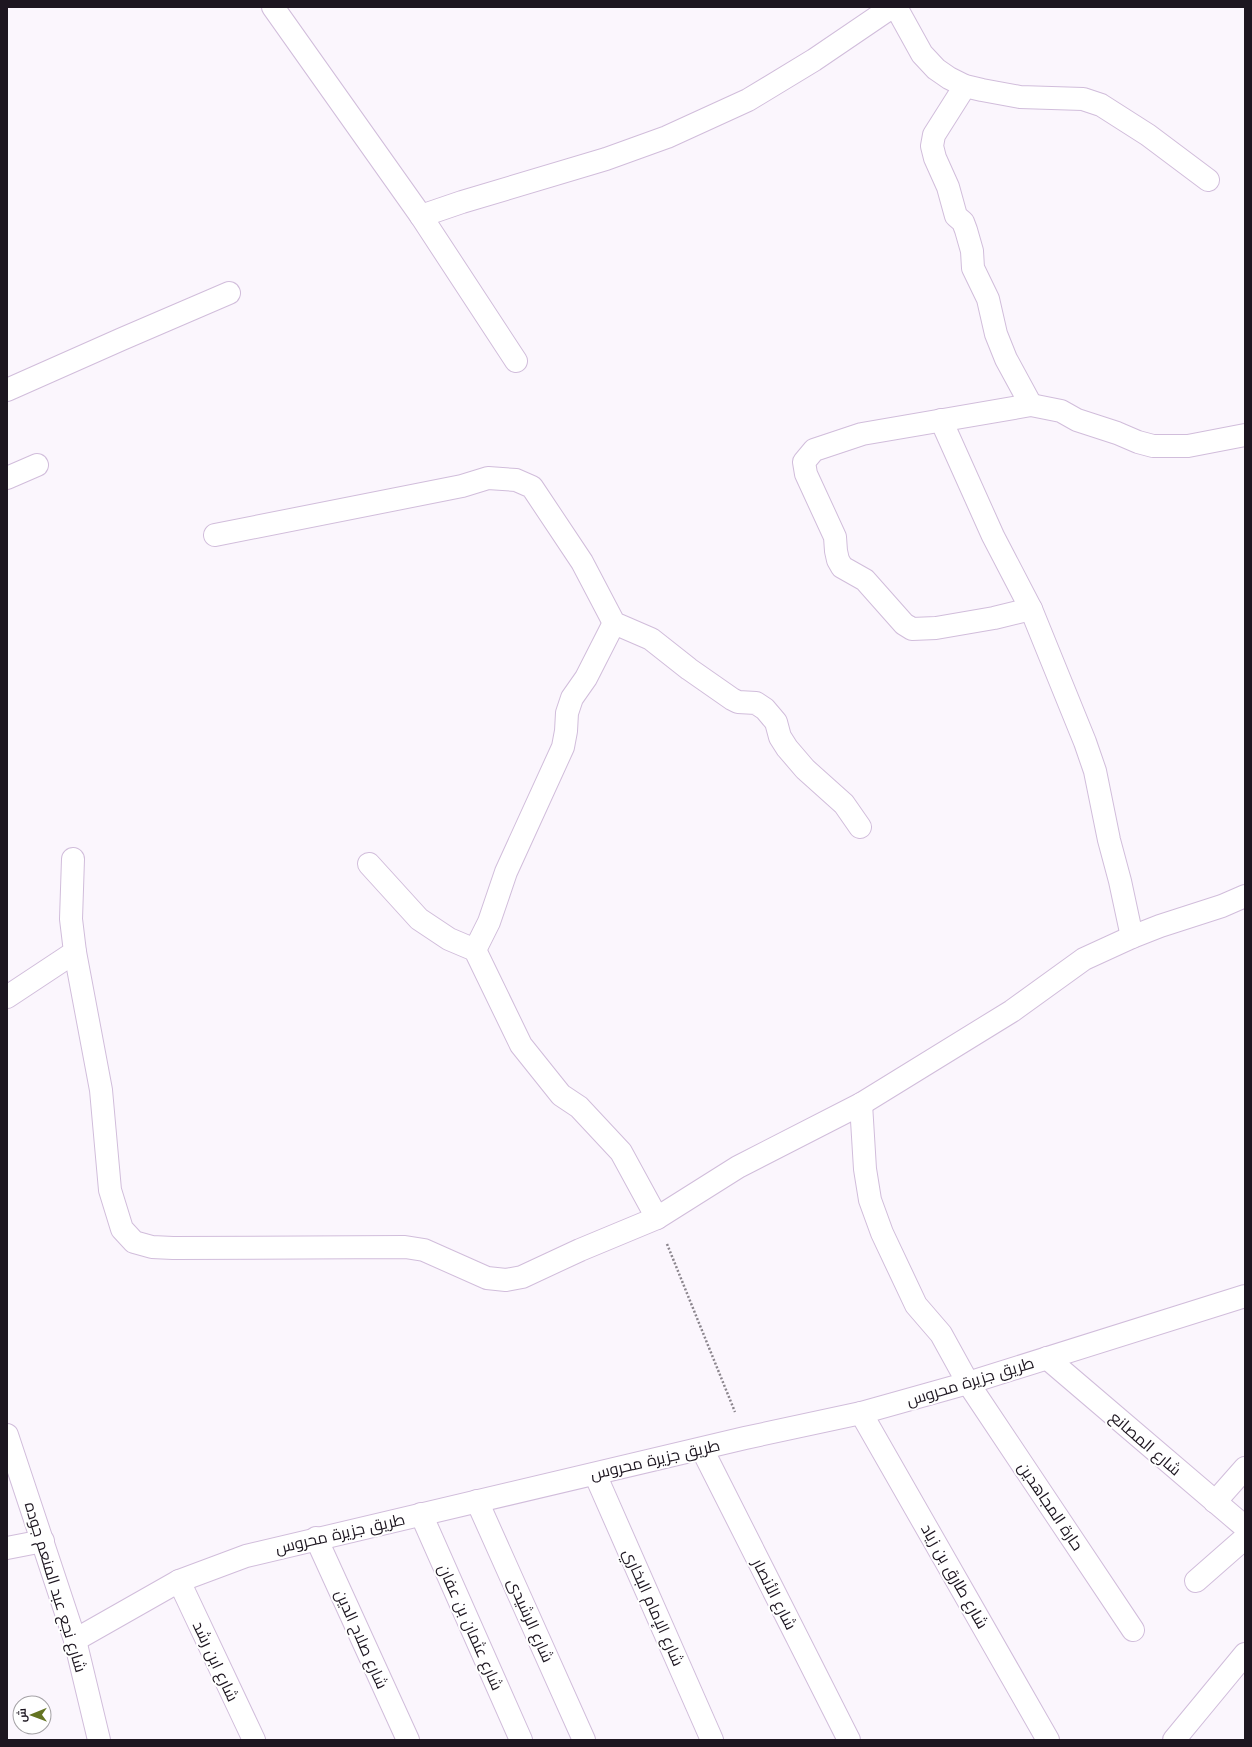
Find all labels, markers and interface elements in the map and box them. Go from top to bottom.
street label: طريق جزيرة محروس [903,1351,1037,1412]
street label: شارع المصانع [1105,1406,1186,1481]
street label: طريق جزيرة محروس [588,1433,722,1486]
street label: حارة المجاهدين [1012,1457,1089,1555]
street label: شارع نجع عبد المنعم جوده [19,1499,92,1675]
street label: طريق جزيرة محروس [273,1507,407,1560]
street label: شارع طارق بن زياد [915,1520,994,1633]
street label: شارع الإمام البخاري [615,1545,690,1670]
street label: شارع الأنصار [746,1554,802,1634]
street label: شارع عثمان بن عفان [432,1560,509,1694]
street label: شارع الرشيدى [502,1574,559,1666]
street label: شارع صلاح الدين [329,1586,394,1693]
street label: شارع ابن رشد [187,1617,244,1705]
north arrow [12,1695,52,1735]
text: ش [14,1708,30,1722]

